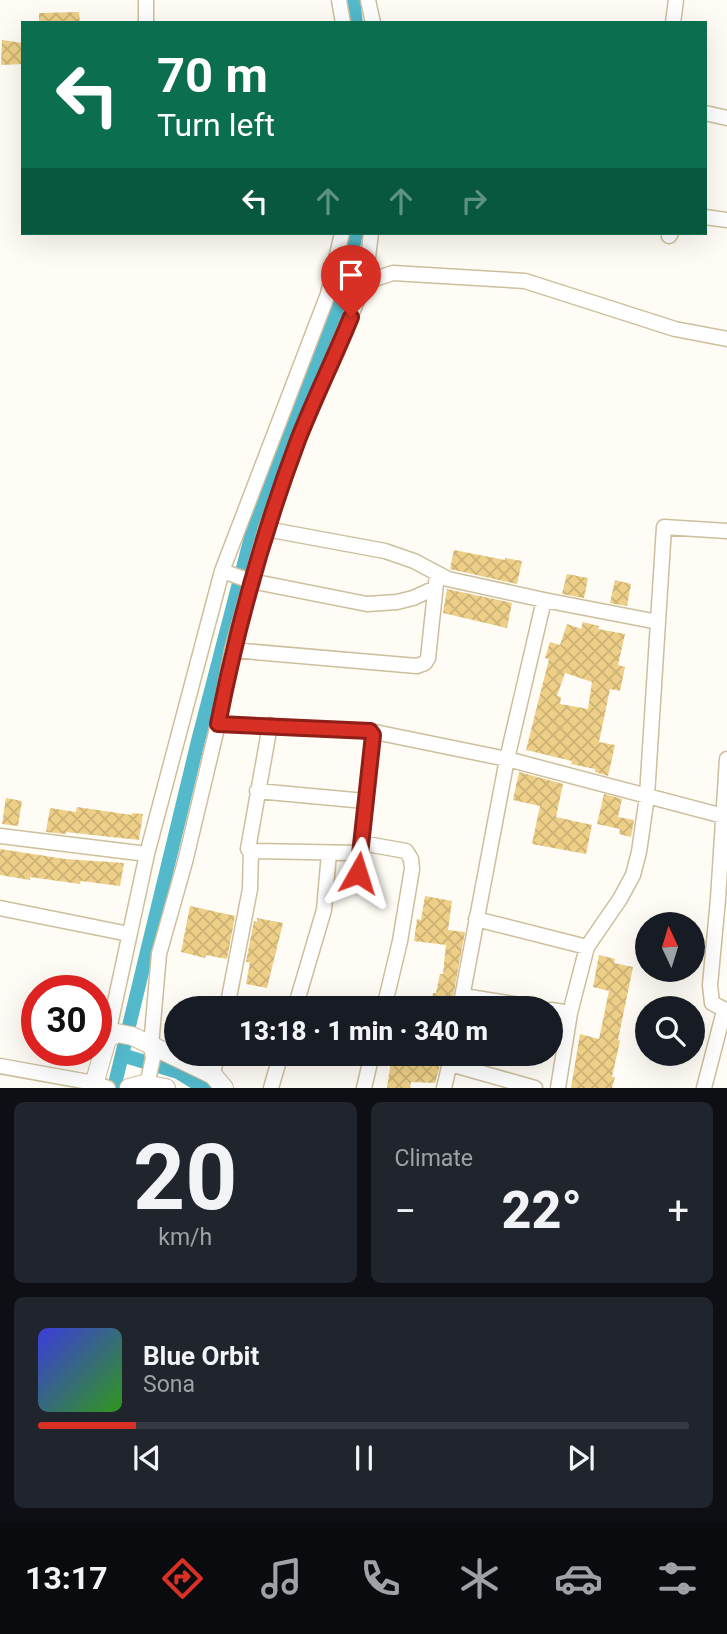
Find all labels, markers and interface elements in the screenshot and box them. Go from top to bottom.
text: 70 m [157,47,268,104]
icon: left [42,49,133,140]
text: Turn left [157,106,275,144]
icon: left [236,182,274,220]
icon: ahead [309,182,347,220]
icon: ahead [382,182,420,220]
icon: right [455,182,493,220]
pin [321,245,381,317]
icon: arrive [332,256,370,294]
position arrow [321,836,395,910]
north arrow [635,912,705,982]
map controls [635,912,705,1066]
speed limit sign: 30 [21,975,112,1066]
button: search [635,996,705,1066]
text: 13:18 · 1 min · 340 m [239,1016,488,1046]
text: 20 [133,1125,237,1231]
text: Climate [395,1145,473,1172]
text: 22° [502,1180,582,1241]
text: − [395,1189,416,1233]
text: + [667,1189,689,1233]
text: km/h [158,1224,212,1251]
text: Blue Orbit [143,1341,259,1371]
text: Sona [143,1371,195,1398]
icon: previous [128,1439,166,1477]
icon: pause [345,1439,383,1477]
icon: next [562,1439,600,1477]
icon: directions [158,1554,207,1603]
icon: music [257,1554,306,1603]
icon: phone [356,1554,405,1603]
icon: climate [455,1554,504,1603]
icon: car [554,1554,603,1603]
icon: filters [653,1554,702,1603]
text: 13:17 [25,1559,107,1597]

